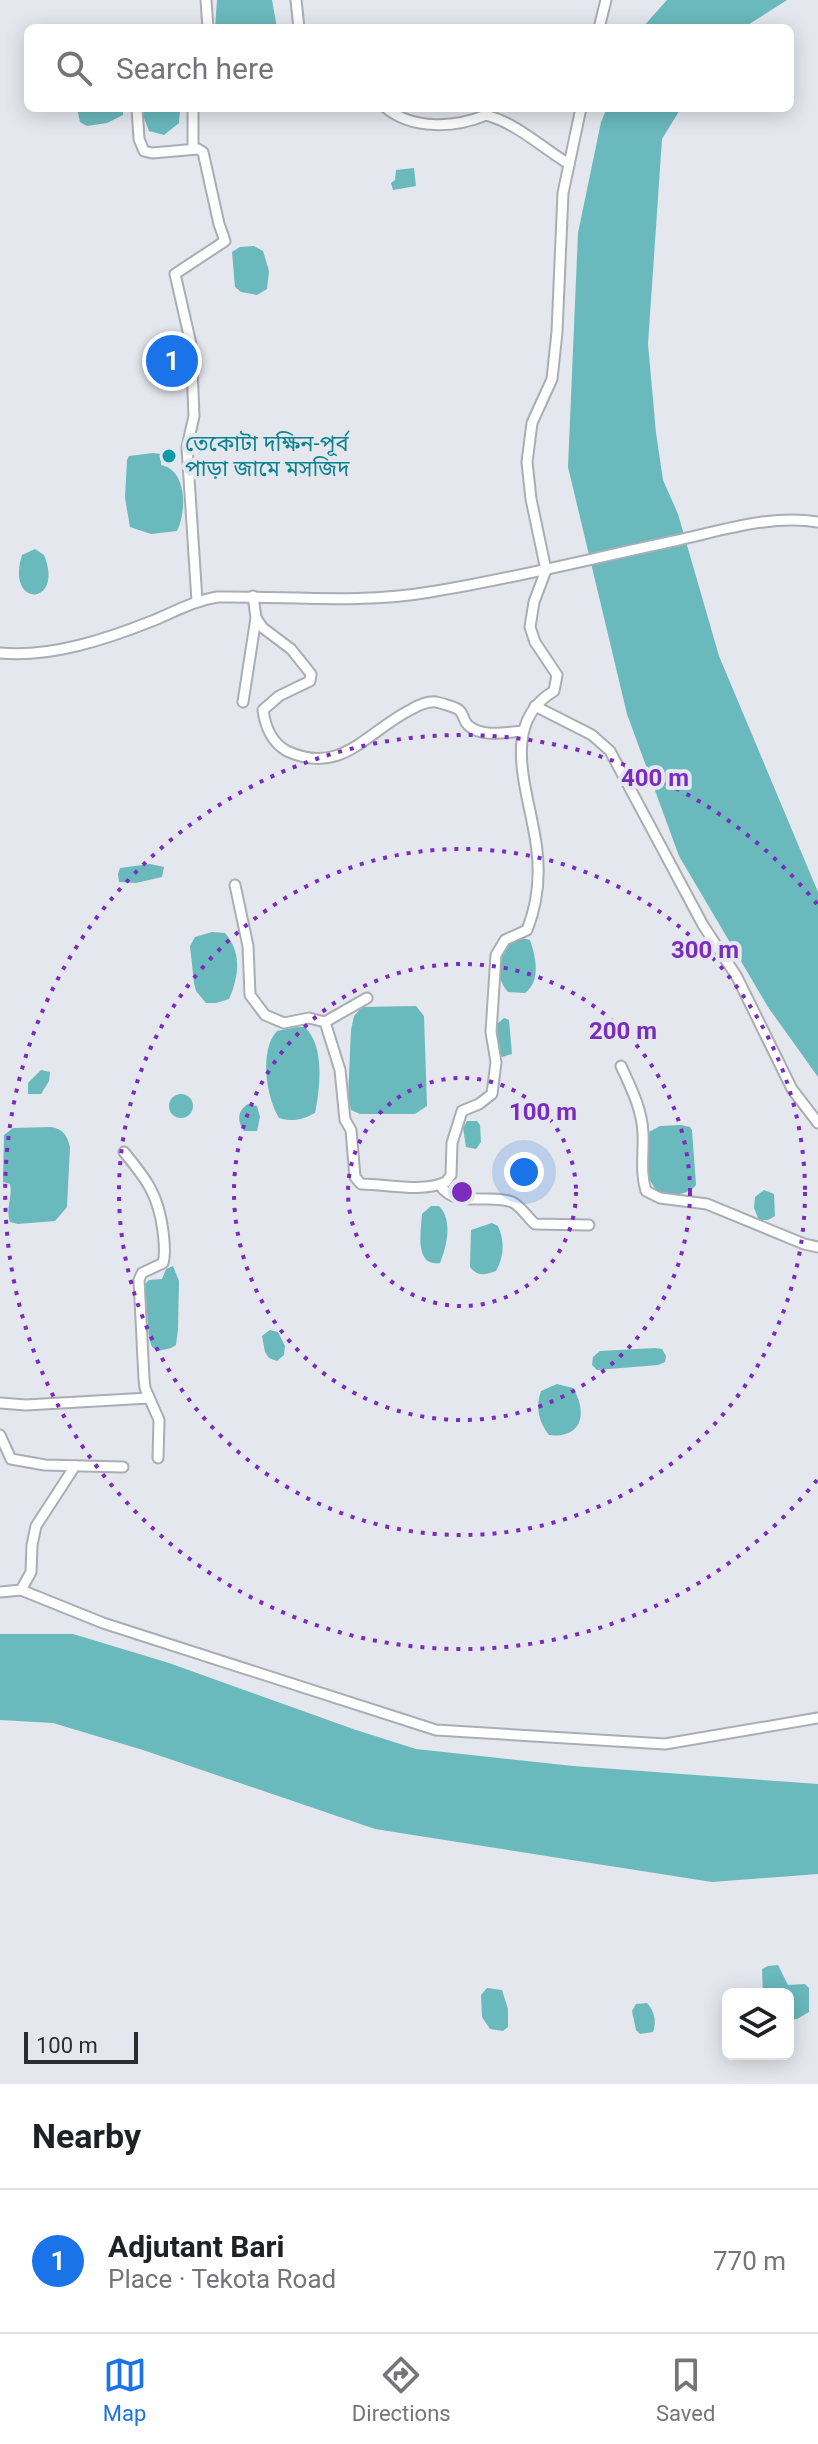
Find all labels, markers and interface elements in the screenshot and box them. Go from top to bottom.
search box [24,24,794,112]
icon: search [52,46,96,90]
text: Search here [116,51,274,86]
pin: 1 [146,331,198,391]
place label: তেকোটা দক্ষিন-পূর্ব পাড়া জামে মসজিদ [185,430,350,481]
marker: তেকোটা দক্ষিন-পূর্ব পাড়া জামে মসজিদ [160,447,178,465]
text: 400 m [621,764,689,792]
text: 300 m [671,936,739,964]
text: 200 m [589,1017,657,1045]
text: 100 m [509,1098,577,1126]
your location [504,1152,544,1192]
centre of rings [448,1178,476,1206]
map controls [722,1988,794,2060]
button: layers [722,1988,794,2060]
scale bar [24,2028,138,2064]
text: 100 m [36,2033,98,2058]
text: Nearby [32,2116,141,2156]
text: Adjutant Bari [108,2229,284,2264]
text: 1 [51,2246,65,2276]
text: 770 m [713,2246,786,2276]
text: Place · Tekota Road [108,2264,336,2294]
tab: Map [103,2353,147,2426]
tab: Directions [352,2353,451,2426]
tab: Saved [656,2353,715,2426]

